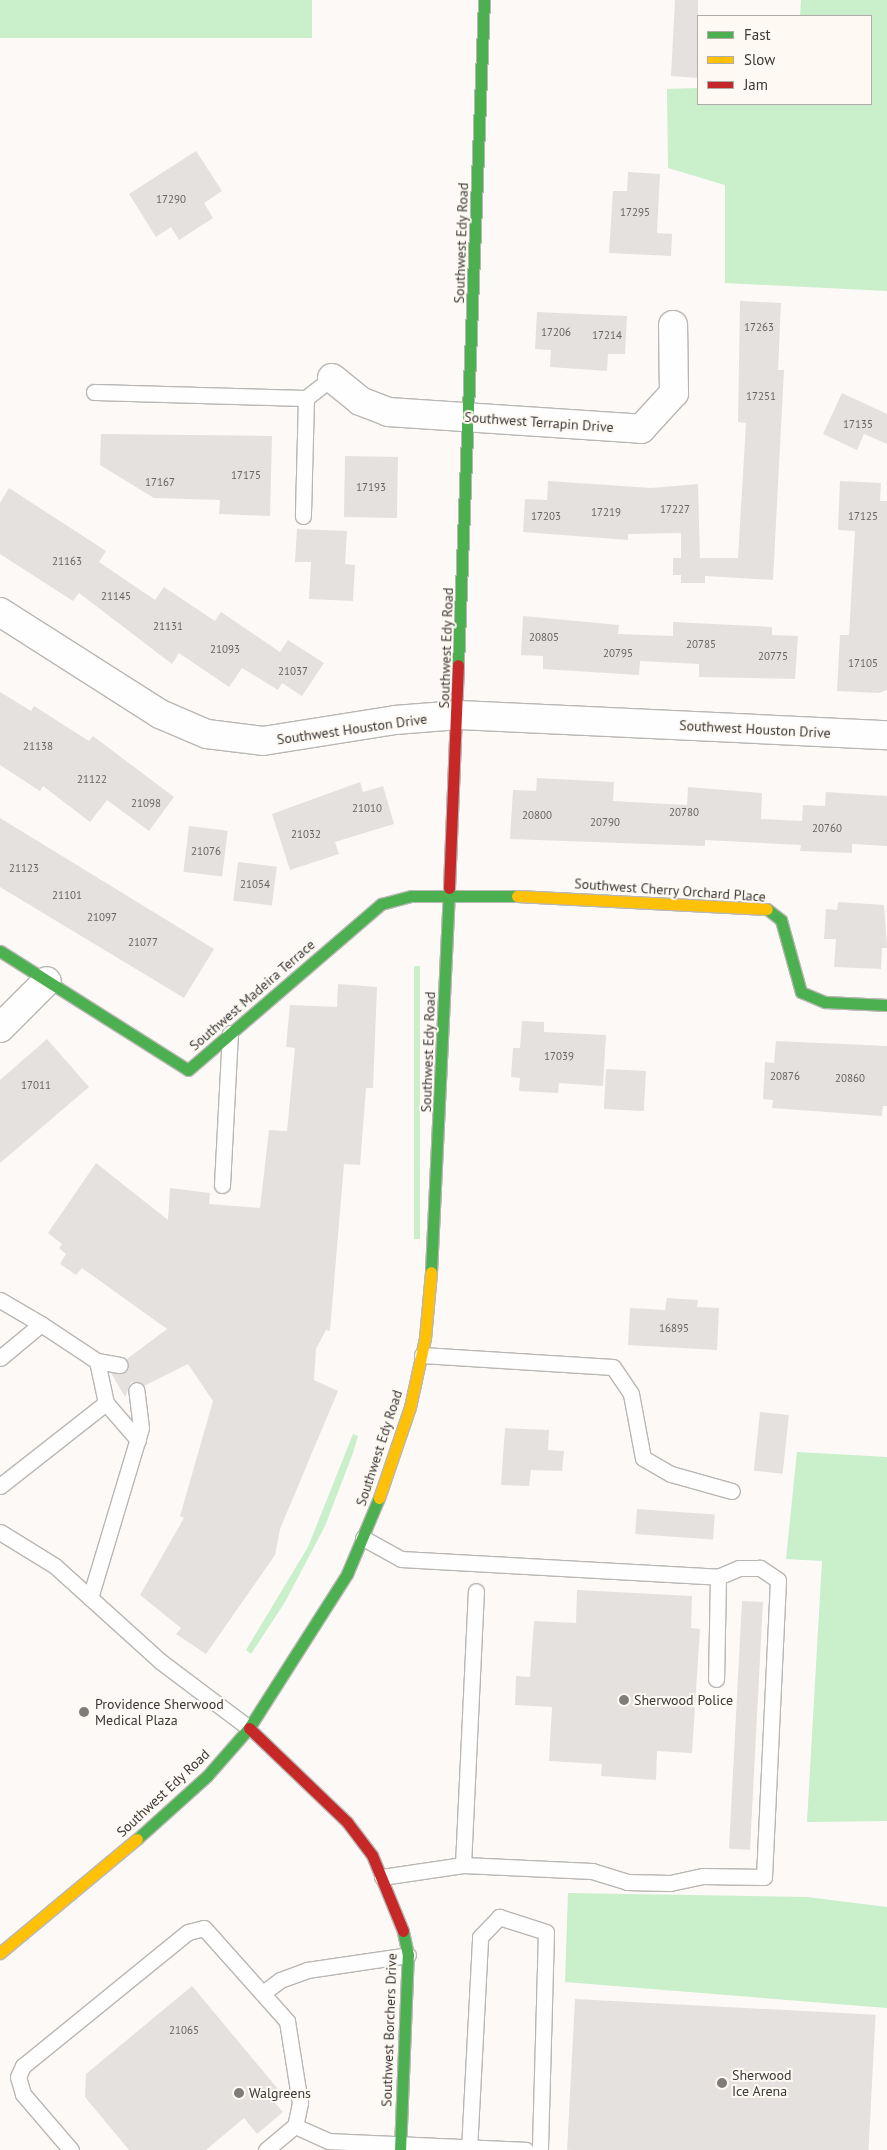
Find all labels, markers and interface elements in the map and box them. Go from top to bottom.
legend [697,15,872,105]
text: Fast [744,25,771,44]
text: Slow [744,50,775,69]
text: Jam [744,75,768,94]
street label: Southwest Edy Road [450,182,472,304]
house number: 17290 [156,192,186,206]
house number: 17295 [620,205,650,219]
house number: 17263 [744,320,774,334]
house number: 17206 [541,325,571,339]
house number: 17214 [592,328,622,342]
house number: 17251 [746,389,776,403]
street label: Southwest Terrapin Drive [464,408,614,436]
house number: 17135 [843,417,873,431]
house number: 17175 [231,468,261,482]
house number: 17167 [145,475,175,489]
house number: 17193 [356,480,386,494]
house number: 17227 [660,502,690,516]
house number: 17219 [591,505,621,519]
house number: 17203 [531,509,561,523]
house number: 17125 [848,509,878,523]
house number: 21163 [52,554,82,568]
street label: Southwest Edy Road [435,587,457,709]
house number: 21145 [101,589,131,603]
house number: 21131 [153,619,183,633]
house number: 20805 [529,630,559,644]
house number: 20785 [686,637,716,651]
house number: 21093 [210,642,240,656]
house number: 20795 [603,646,633,660]
house number: 20775 [758,649,788,663]
house number: 17105 [848,656,878,670]
house number: 21037 [278,664,308,678]
street label: Southwest Houston Drive [276,710,428,748]
street label: Southwest Houston Drive [679,717,831,741]
house number: 21138 [23,739,53,753]
house number: 21122 [77,772,107,786]
house number: 21098 [131,796,161,810]
house number: 21010 [352,801,382,815]
house number: 20780 [669,805,699,819]
house number: 20800 [522,808,552,822]
house number: 20790 [590,815,620,829]
house number: 20760 [812,821,842,835]
house number: 21032 [291,827,321,841]
house number: 21076 [191,844,221,858]
house number: 21123 [9,861,39,875]
street label: Southwest Cherry Orchard Place [573,875,767,905]
house number: 21054 [240,877,270,891]
house number: 21101 [52,888,82,902]
house number: 21097 [87,910,117,924]
house number: 21077 [128,935,158,949]
street label: Southwest Madeira Terrace [186,936,318,1054]
street label: Southwest Edy Road [417,991,439,1113]
house number: 17039 [544,1049,574,1063]
house number: 20876 [770,1069,800,1083]
house number: 20860 [835,1071,865,1085]
house number: 17011 [21,1078,51,1092]
house number: 16895 [659,1321,689,1335]
street label: Southwest Edy Road [352,1388,406,1508]
place label: Sherwood Police [634,1692,733,1708]
marker: Sherwood Police [618,1694,630,1706]
place label: Providence Sherwood Medical Plaza [95,1696,224,1728]
marker: Providence Sherwood Medical Plaza [77,1705,91,1719]
street label: Southwest Edy Road [113,1745,213,1841]
street label: Southwest Borchers Drive [378,1953,400,2107]
house number: 21065 [169,2023,199,2037]
place label: Sherwood Ice Arena [732,2067,792,2100]
marker: Sherwood Ice Arena [716,2077,728,2089]
place label: Walgreens [249,2085,311,2101]
marker: Walgreens [233,2087,245,2099]

